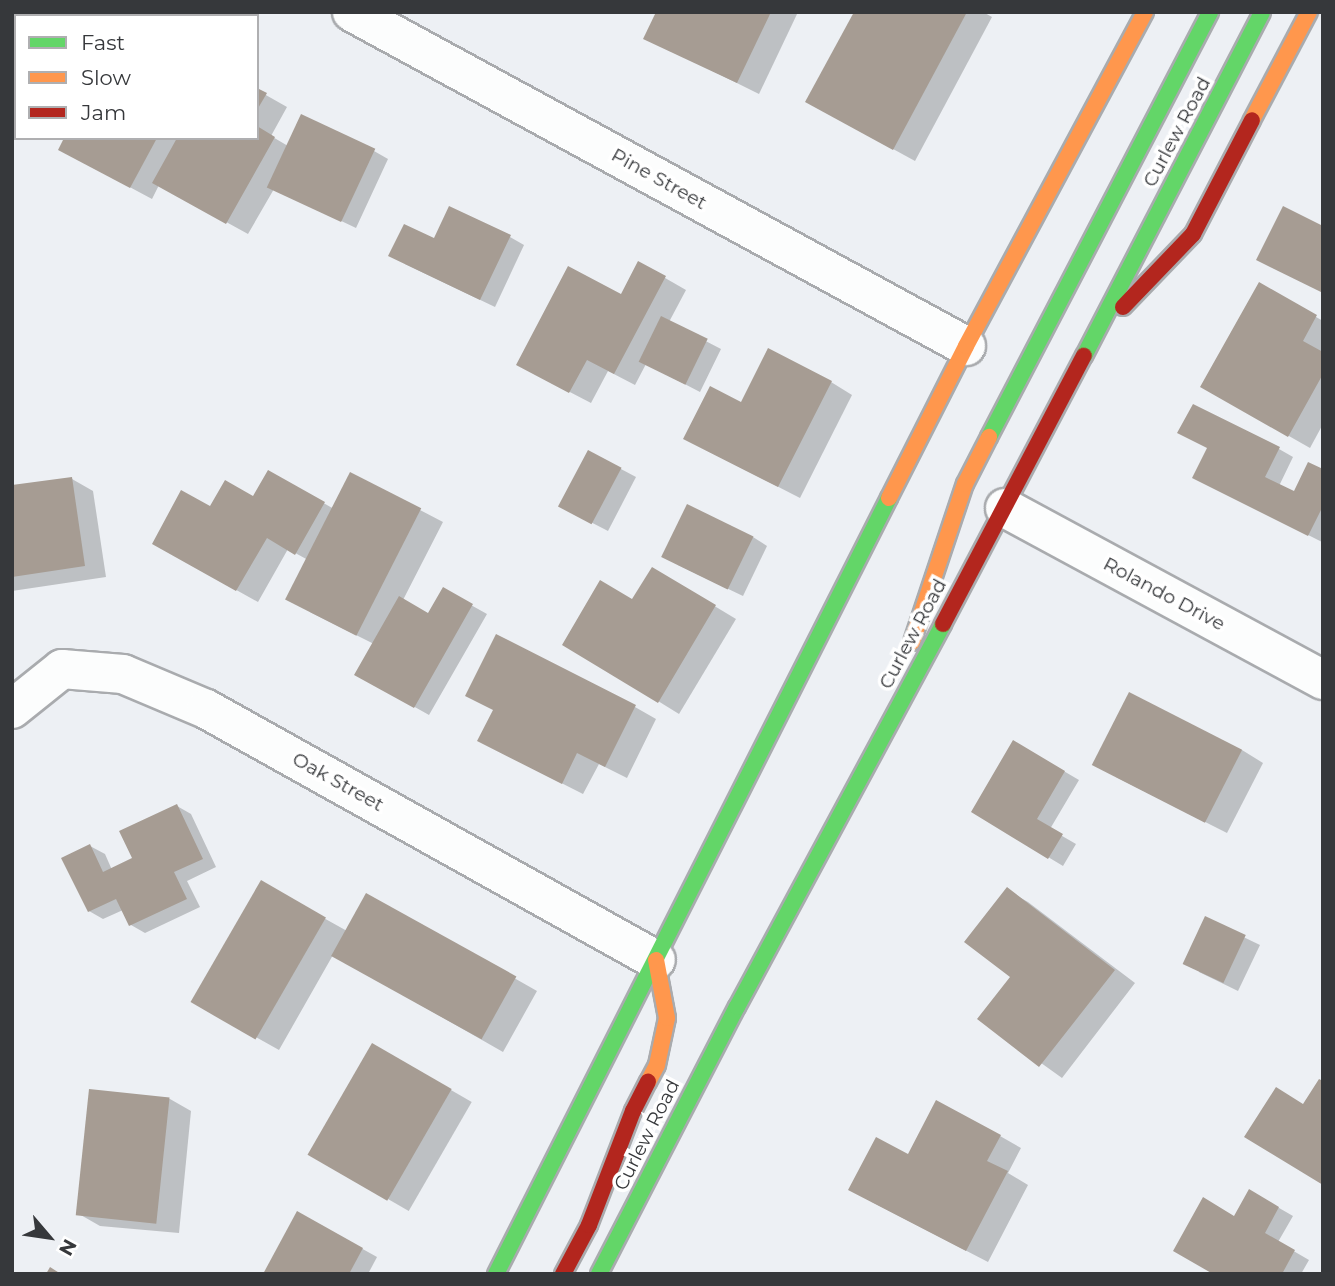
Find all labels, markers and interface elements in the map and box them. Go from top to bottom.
legend [14,14,259,140]
text: Fast [81,30,125,55]
text: Slow [81,65,131,90]
street label: Curlew Road [1139,73,1215,191]
text: Jam [81,100,126,125]
street label: Pine Street [607,143,711,215]
street label: Rolando Drive [1099,552,1229,636]
street label: Curlew Road [875,575,951,693]
street label: Oak Street [288,748,388,816]
street label: Curlew Road [609,1076,685,1194]
north arrow [14,1202,84,1272]
text: N [54,1235,82,1260]

